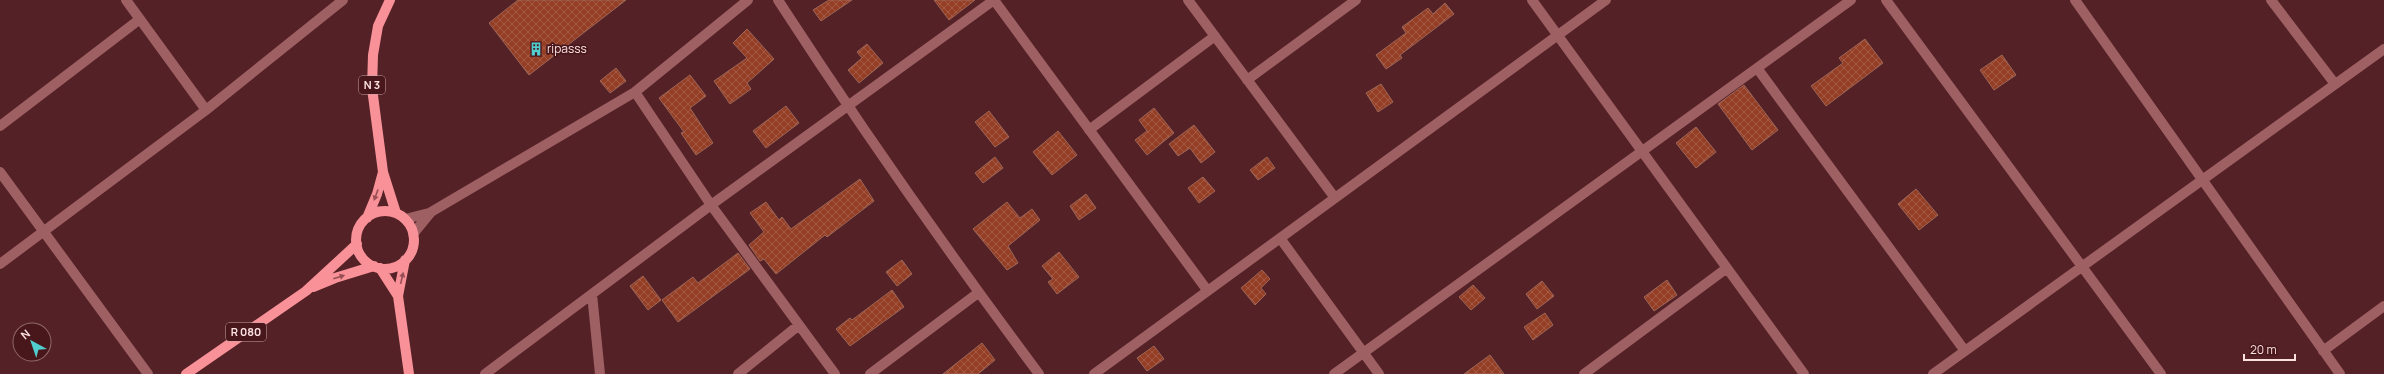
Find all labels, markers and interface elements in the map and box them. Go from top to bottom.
place label: ripasss [547,40,587,57]
building icon: ripasss [528,41,544,57]
road number: N 3 [359,76,385,94]
one-way arrow [373,189,379,201]
one-way arrow [400,272,406,284]
one-way arrow [334,273,346,279]
north arrow [12,322,52,362]
road number: R 080 [226,323,266,341]
text: N [17,326,33,342]
scale bar [2244,336,2295,362]
text: 20 m [2250,341,2277,358]

